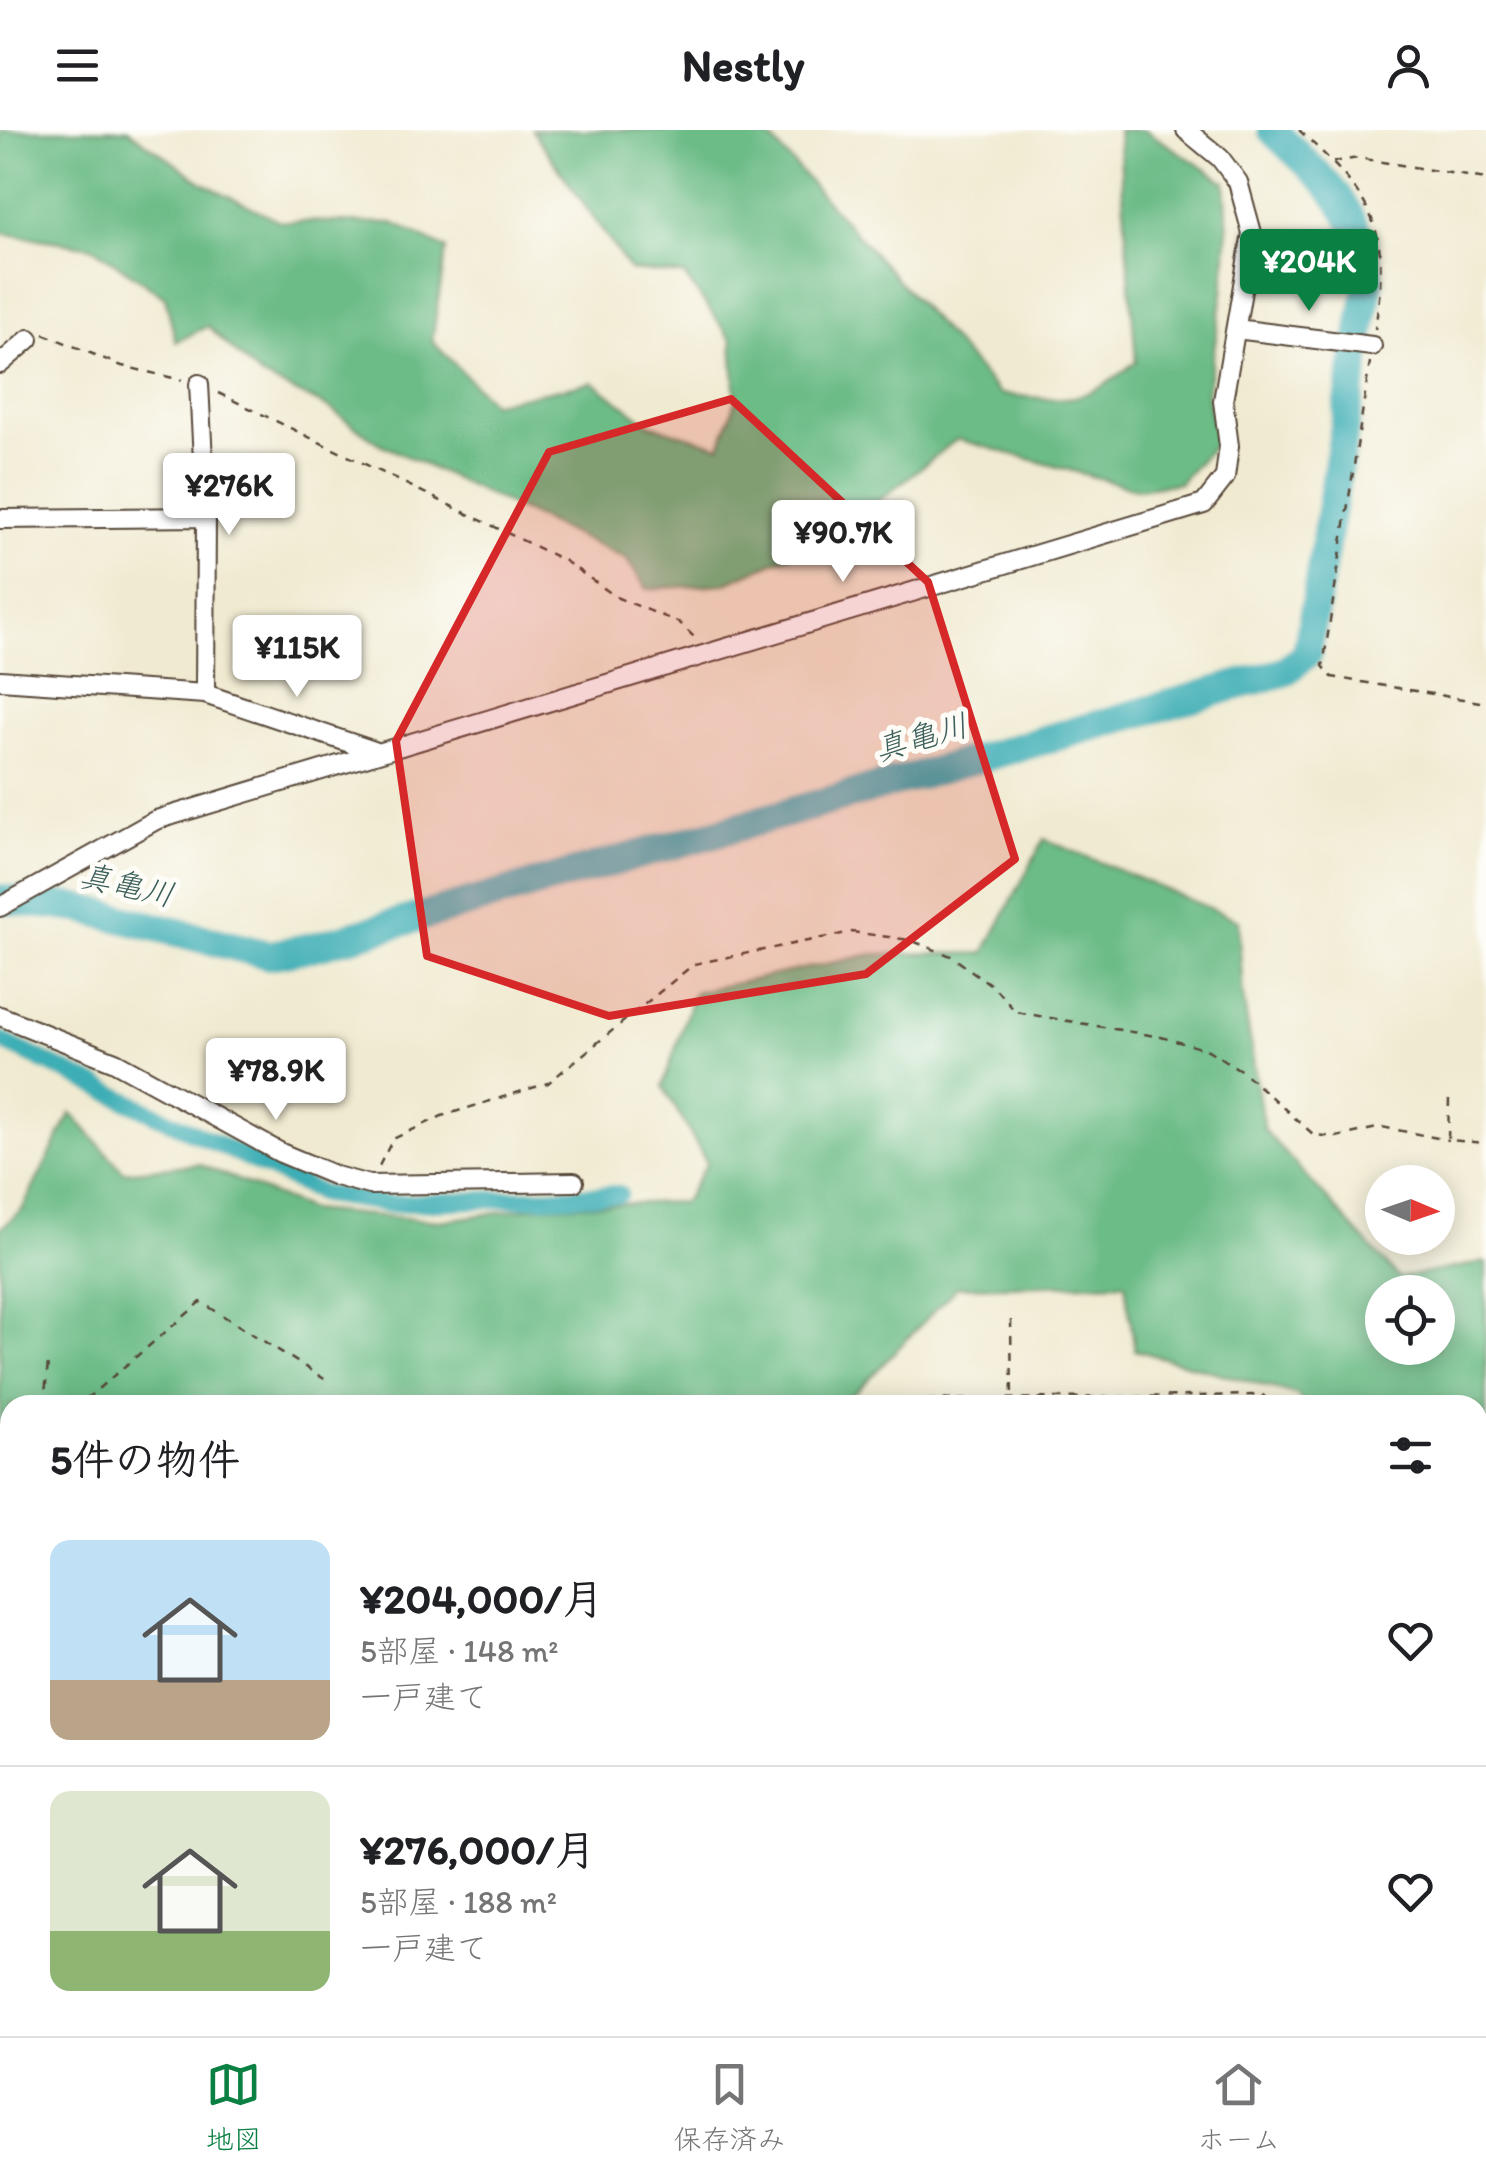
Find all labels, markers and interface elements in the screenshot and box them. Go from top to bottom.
icon: menu [50,38,105,93]
text: Nestly [682,38,804,92]
icon: person [1381,38,1436,93]
pin: ¥204K [1239,229,1379,314]
text: ¥204K [1262,242,1356,280]
pin: ¥276K [159,453,299,538]
text: ¥276K [185,466,273,504]
pin: ¥90.7K [762,500,924,585]
text: ¥90.7K [794,513,892,551]
pin: ¥115K [227,615,367,700]
text: ¥115K [255,628,339,666]
water label: 真亀川 [870,706,972,768]
water label: 真亀川 [76,856,178,914]
pin: ¥78.9K [195,1038,357,1123]
text: ¥78.9K [228,1051,324,1089]
north arrow [1365,1165,1455,1255]
map controls [1365,1165,1455,1365]
button: locate [1365,1275,1455,1365]
icon: filters [1383,1428,1438,1483]
text: 5件の物件 [50,1434,240,1485]
text: ¥204,000/月 [360,1573,604,1624]
icon: home [130,1580,250,1700]
icon: heart [1383,1613,1438,1668]
text: 5部屋 · 148 m² [360,1632,559,1670]
text: 一戸建て [360,1678,488,1716]
text: ¥276,000/月 [360,1824,596,1875]
icon: home [130,1831,250,1951]
icon: heart [1383,1864,1438,1919]
text: 5部屋 · 188 m² [360,1883,557,1921]
text: 一戸建て [360,1929,488,1967]
tab: 地図 [206,2057,262,2157]
tab: 保存済み [674,2057,786,2157]
tab: ホーム [1197,2057,1280,2157]

